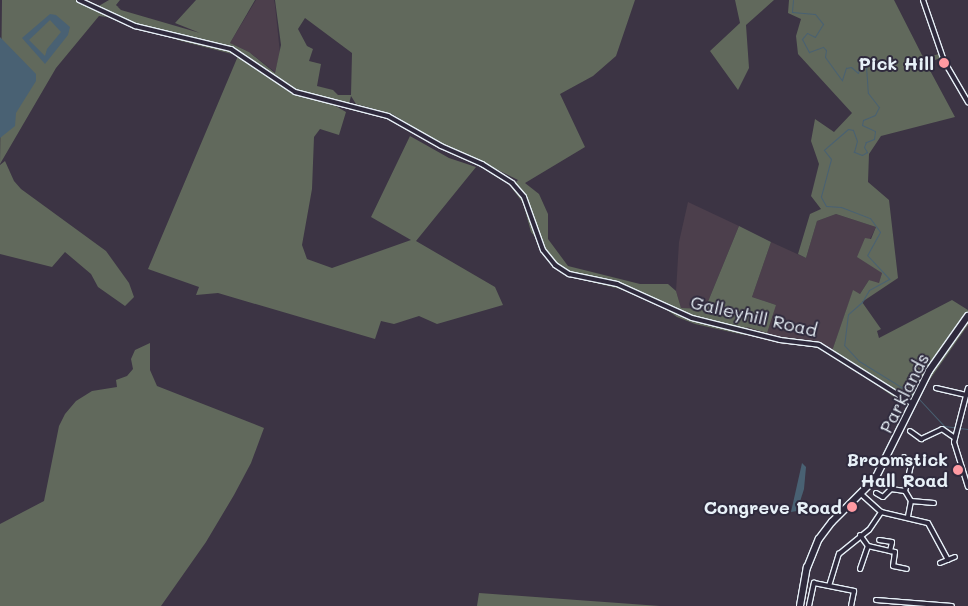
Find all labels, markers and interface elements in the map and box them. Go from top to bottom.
place label: Pick Hill [858,52,934,74]
marker: Pick Hill [938,57,950,69]
street label: Galleyhill Road [689,291,819,341]
street label: Parklands [875,349,933,437]
place label: Broomstick Hall Road [847,449,948,492]
marker: Broomstick Hall Road [952,464,964,476]
place label: Congreve Road [704,496,842,518]
marker: Congreve Road [846,501,858,513]

